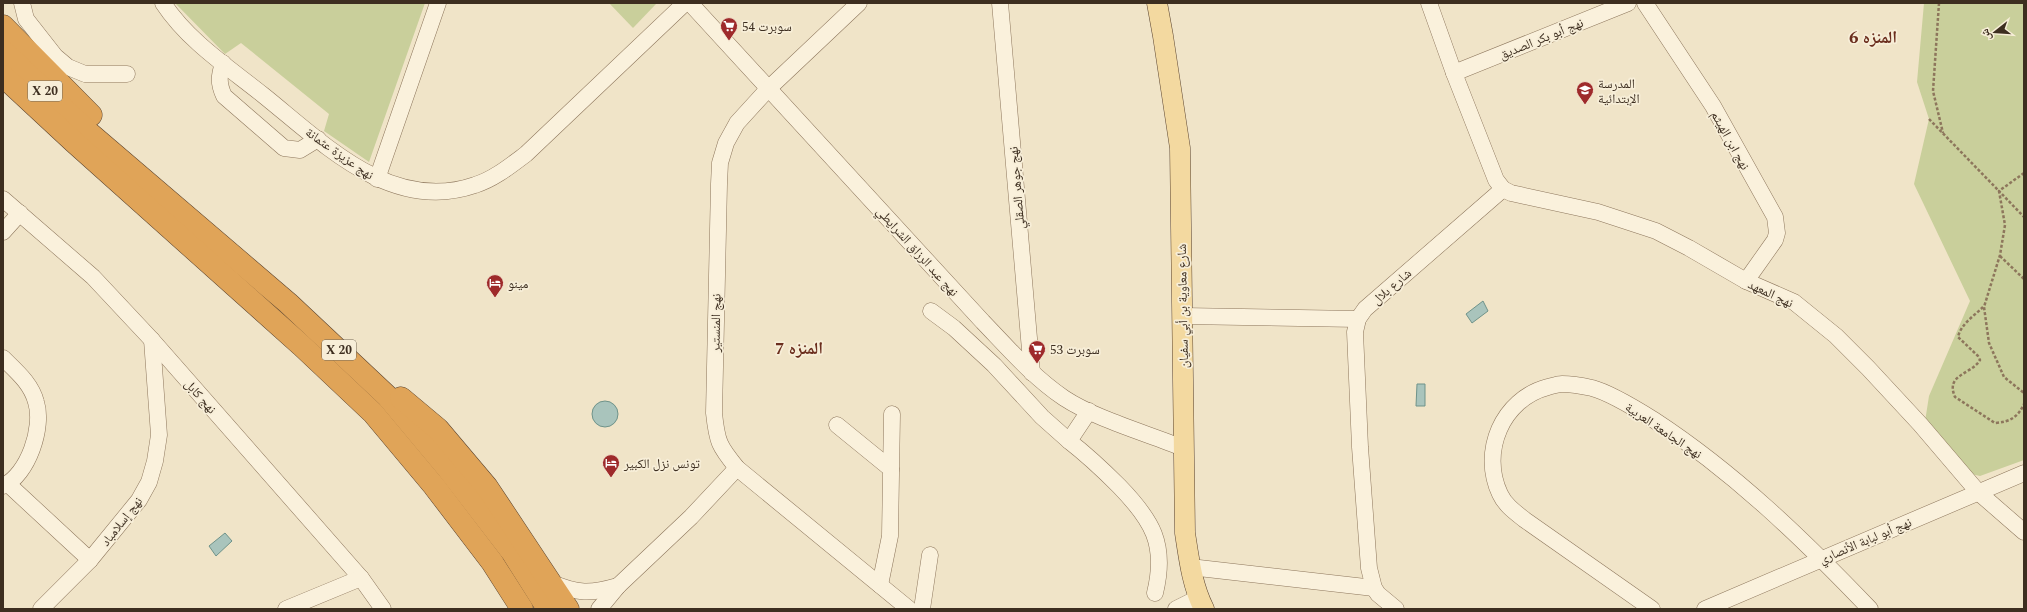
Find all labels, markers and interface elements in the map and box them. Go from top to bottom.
north arrow [1975,12,2015,52]
street label: نهج أبو بكر الصديق [1496,13,1587,65]
supermarket icon: سوبرت 54 [719,16,739,41]
place label: سوبرت 54 [742,17,792,37]
district label: المنزه 6 [1849,25,1897,51]
text: ش [1976,26,1996,43]
place label: المدرسة الإبتدائية [1598,74,1639,109]
school or university icon: المدرسة الإبتدائية [1575,80,1595,105]
road number: X 20 [28,81,62,101]
street label: نهج ابن الهيثم [1706,107,1755,174]
street label: نهج عزيزة عثمانة [301,123,378,185]
street label: نهج جوهر الصقلي [1003,146,1031,230]
street label: نهج عبد الرزاق الشرايطي [871,202,963,301]
street label: شارع معاوية بن أبي سفيان [1172,243,1194,368]
street label: شارع بلال [1367,264,1416,310]
hotel icon: مينو [485,273,505,298]
place label: مينو [508,274,529,294]
street label: نهج المعهد [1745,275,1797,313]
street label: نهج المنستير [705,294,727,354]
district label: المنزه 7 [775,336,823,362]
supermarket icon: سوبرت 53 [1027,339,1047,364]
road number: X 20 [322,340,356,360]
place label: سوبرت 53 [1050,340,1100,360]
street label: نهج كابل [179,375,221,418]
street label: نهج الجامعة العربية [1621,398,1706,464]
hotel icon: تونس نزل الكبير [601,453,621,478]
place label: تونس نزل الكبير [623,454,700,474]
street label: نهج إسلامباد [96,492,148,551]
street label: نهج أبو لبابة الأنصاري [1816,512,1915,570]

